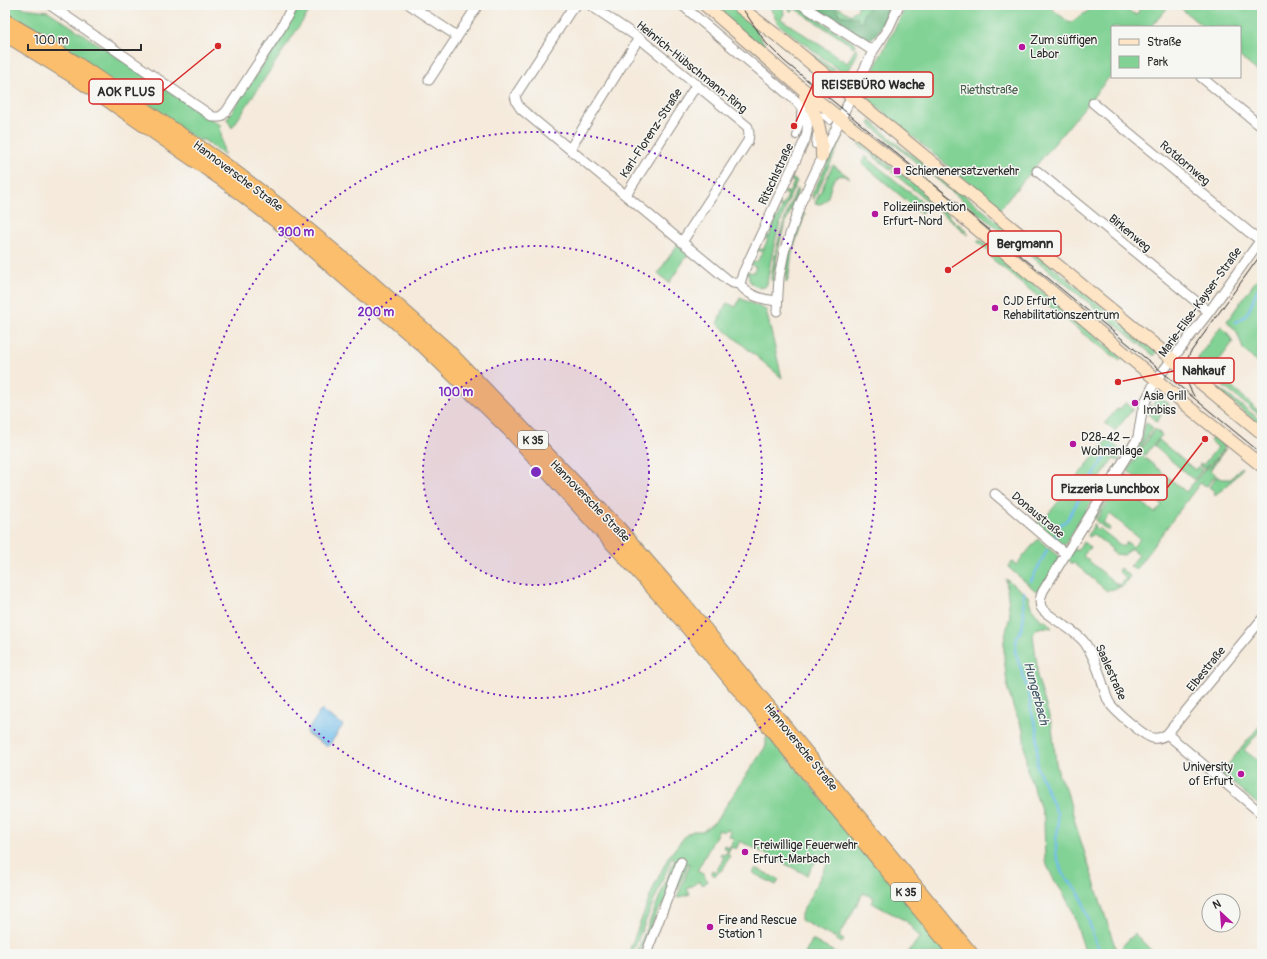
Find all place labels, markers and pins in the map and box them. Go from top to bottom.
place label: Zum süffigen Labor [1030,33,1097,62]
marker: Zum süffigen Labor [1017,42,1027,52]
callout: REISEBÜRO Wache [813,72,933,97]
callout: AOK PLUS [89,79,163,104]
place label: Schienenersatzverkehr [905,164,1020,179]
marker: Schienenersatzverkehr [892,166,902,176]
place label: Polizeiinspektion Erfurt-Nord [883,200,966,229]
marker: Polizeiinspektion Erfurt-Nord [870,209,880,219]
callout: Bergmann [988,231,1061,256]
place label: CJD Erfurt Rehabilitationszentrum [1003,294,1120,323]
marker: CJD Erfurt Rehabilitationszentrum [990,303,1000,313]
callout: Nahkauf [1174,358,1234,383]
place label: Asia Grill Imbiss [1143,389,1187,418]
marker: Asia Grill Imbiss [1130,398,1140,408]
place label: D28-42 – Wohnanlage [1081,430,1143,459]
marker: D28-42 – Wohnanlage [1068,439,1078,449]
centre of rings [529,465,543,479]
callout: Pizzeria Lunchbox [1052,475,1167,500]
place label: University of Erfurt [1183,760,1233,789]
marker: University of Erfurt [1236,769,1246,779]
place label: Freiwillige Feuerwehr Erfurt-Marbach [753,838,859,867]
marker: Freiwillige Feuerwehr Erfurt-Marbach [740,847,750,857]
place label: Fire and Rescue Station 1 [718,913,797,942]
marker: Fire and Rescue Station 1 [705,922,715,932]

